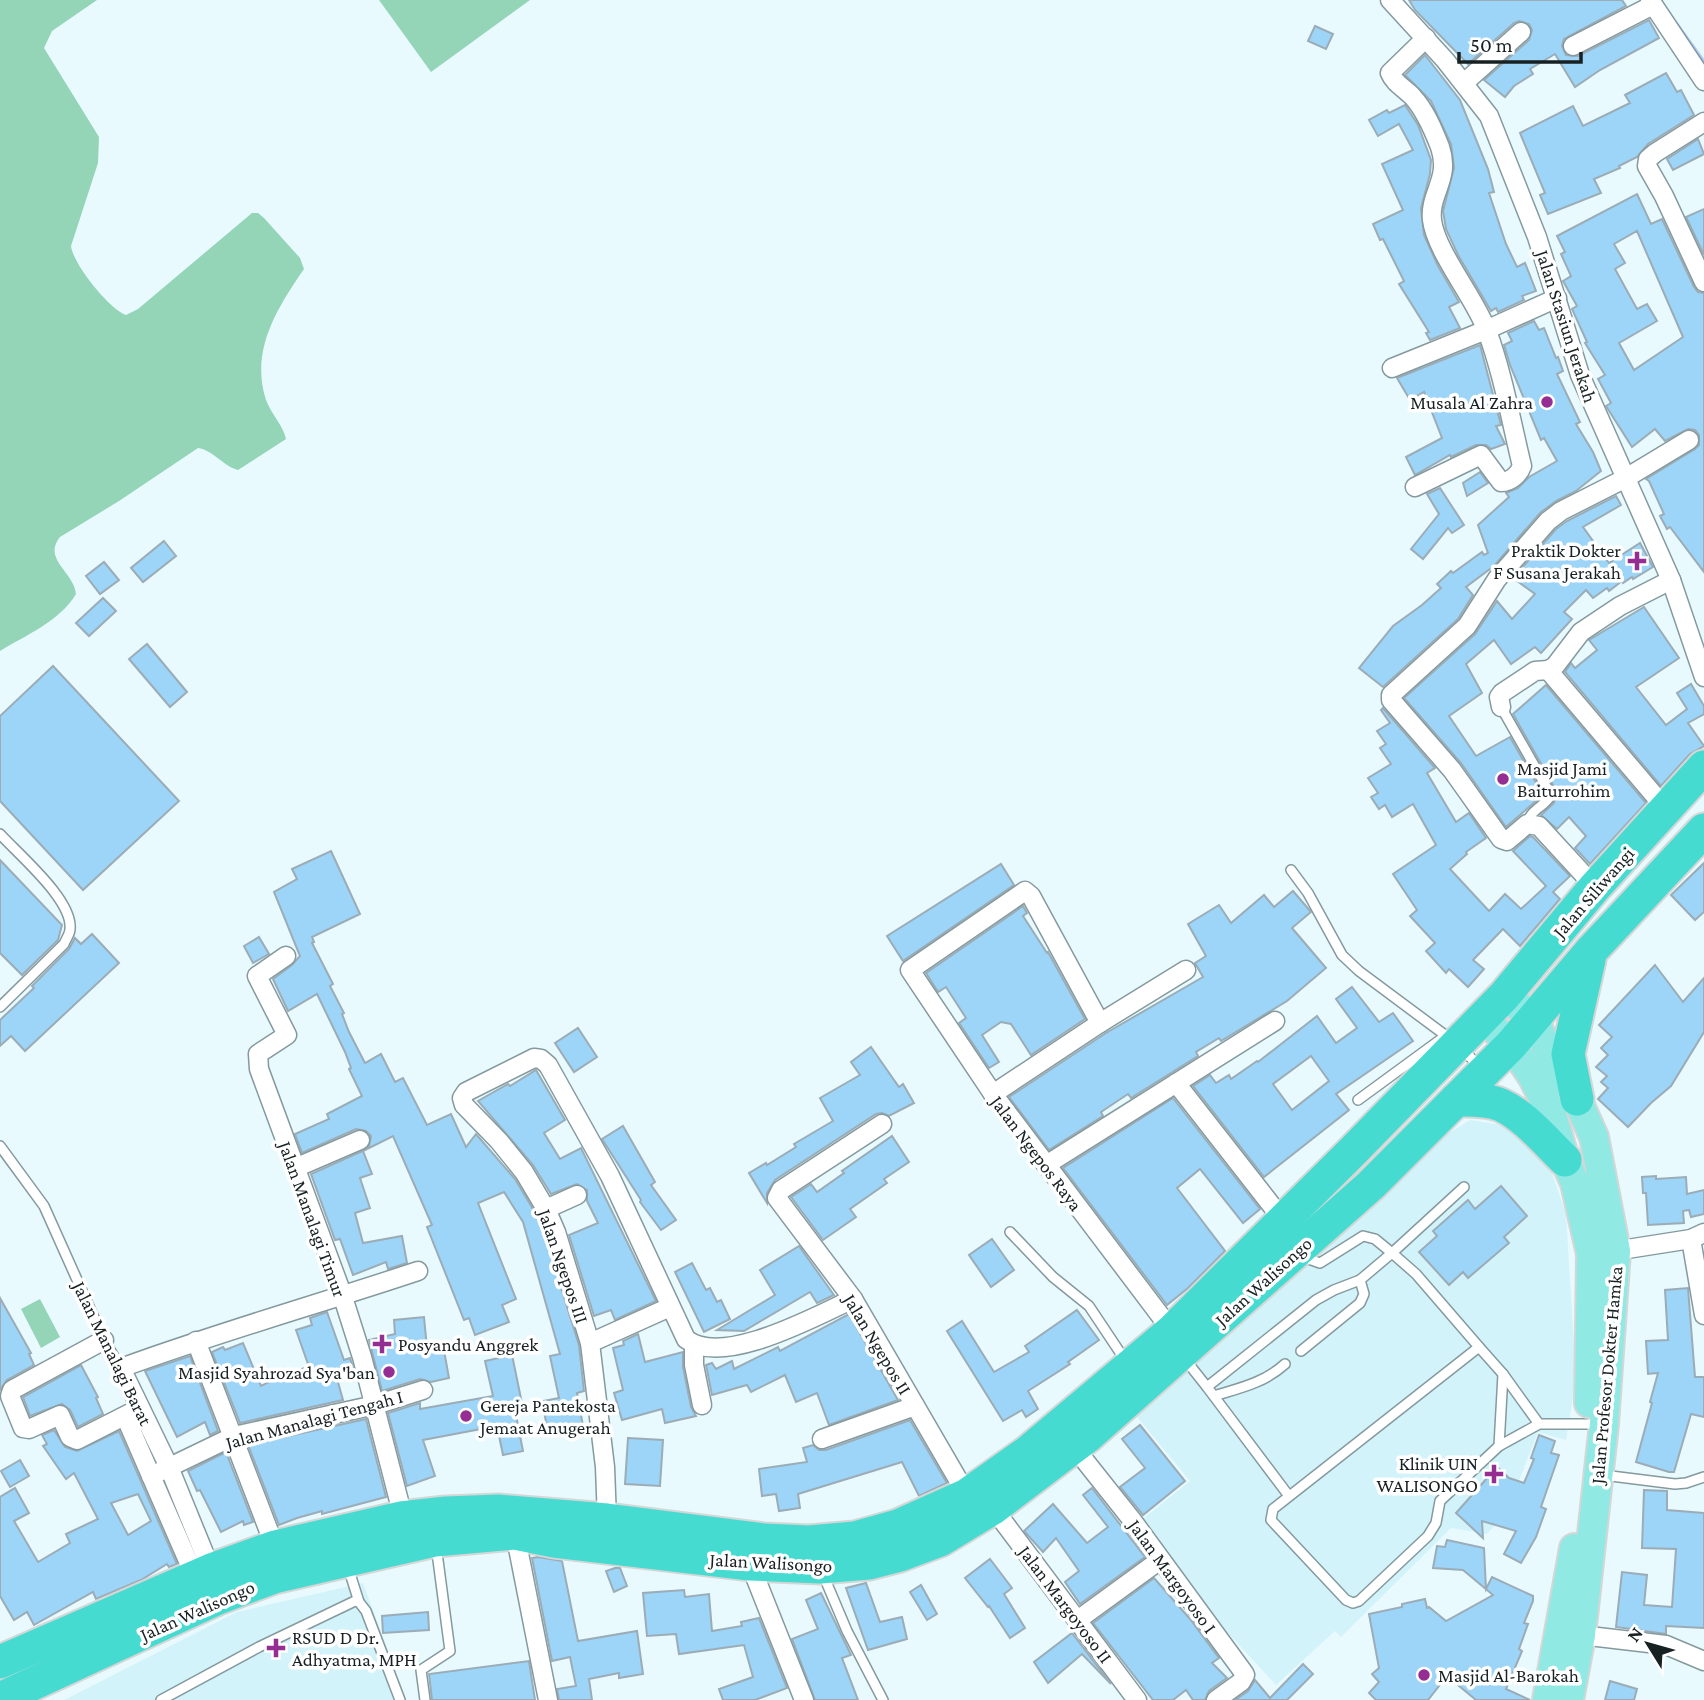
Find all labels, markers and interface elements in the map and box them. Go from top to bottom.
scale bar [1459,21,1582,65]
text: 50 m [1470,33,1513,57]
street label: Jalan Stasiun Jerakah [1531,245,1601,405]
place label: Musala Al Zahra [1410,392,1533,413]
marker: Musala Al Zahra [1539,394,1555,410]
place label: Praktik Dokter F Susana Jerakah [1493,540,1621,583]
marker: Praktik Dokter F Susana Jerakah [1627,551,1647,571]
place label: Masjid Jami Baiturrohim [1517,758,1611,801]
marker: Masjid Jami Baiturrohim [1495,771,1511,787]
street label: Jalan Siliwangi [1547,843,1638,943]
street label: Jalan Ngepos Raya [985,1090,1087,1215]
street label: Jalan Manalagi Timur [274,1136,351,1300]
street label: Jalan Ngepos III [534,1204,593,1326]
street label: Jalan Walisongo [1209,1232,1316,1332]
street label: Jalan Profesor Dokter Hamka [1586,1265,1627,1487]
street label: Jalan Manalagi Barat [68,1276,157,1429]
street label: Jalan Ngepos II [838,1288,916,1398]
marker: Posyandu Anggrek [372,1334,392,1354]
place label: Posyandu Anggrek [398,1334,539,1355]
place label: Masjid Syahrozad Sya'ban [178,1362,375,1384]
marker: Masjid Syahrozad Sya'ban [381,1364,397,1380]
street label: Jalan Manalagi Tengah I [221,1386,405,1454]
place label: Gereja Pantekosta Jemaat Anugerah [478,1395,616,1438]
marker: Gereja Pantekosta Jemaat Anugerah [458,1408,474,1424]
place label: Klinik UIN WALISONGO [1376,1453,1478,1496]
marker: Klinik UIN WALISONGO [1484,1464,1504,1484]
street label: Jalan Margoyoso I [1123,1514,1221,1637]
street label: Jalan Margoyoso II [1013,1540,1117,1667]
street label: Jalan Walisongo [707,1549,833,1576]
street label: Jalan Walisongo [135,1576,258,1646]
north arrow [1613,1609,1683,1679]
text: N [1623,1623,1647,1646]
place label: RSUD D Dr. Adhyatma, MPH [292,1627,416,1670]
marker: RSUD D Dr. Adhyatma, MPH [266,1638,286,1658]
place label: Masjid Al-Barokah [1438,1665,1579,1687]
marker: Masjid Al-Barokah [1416,1667,1432,1683]

